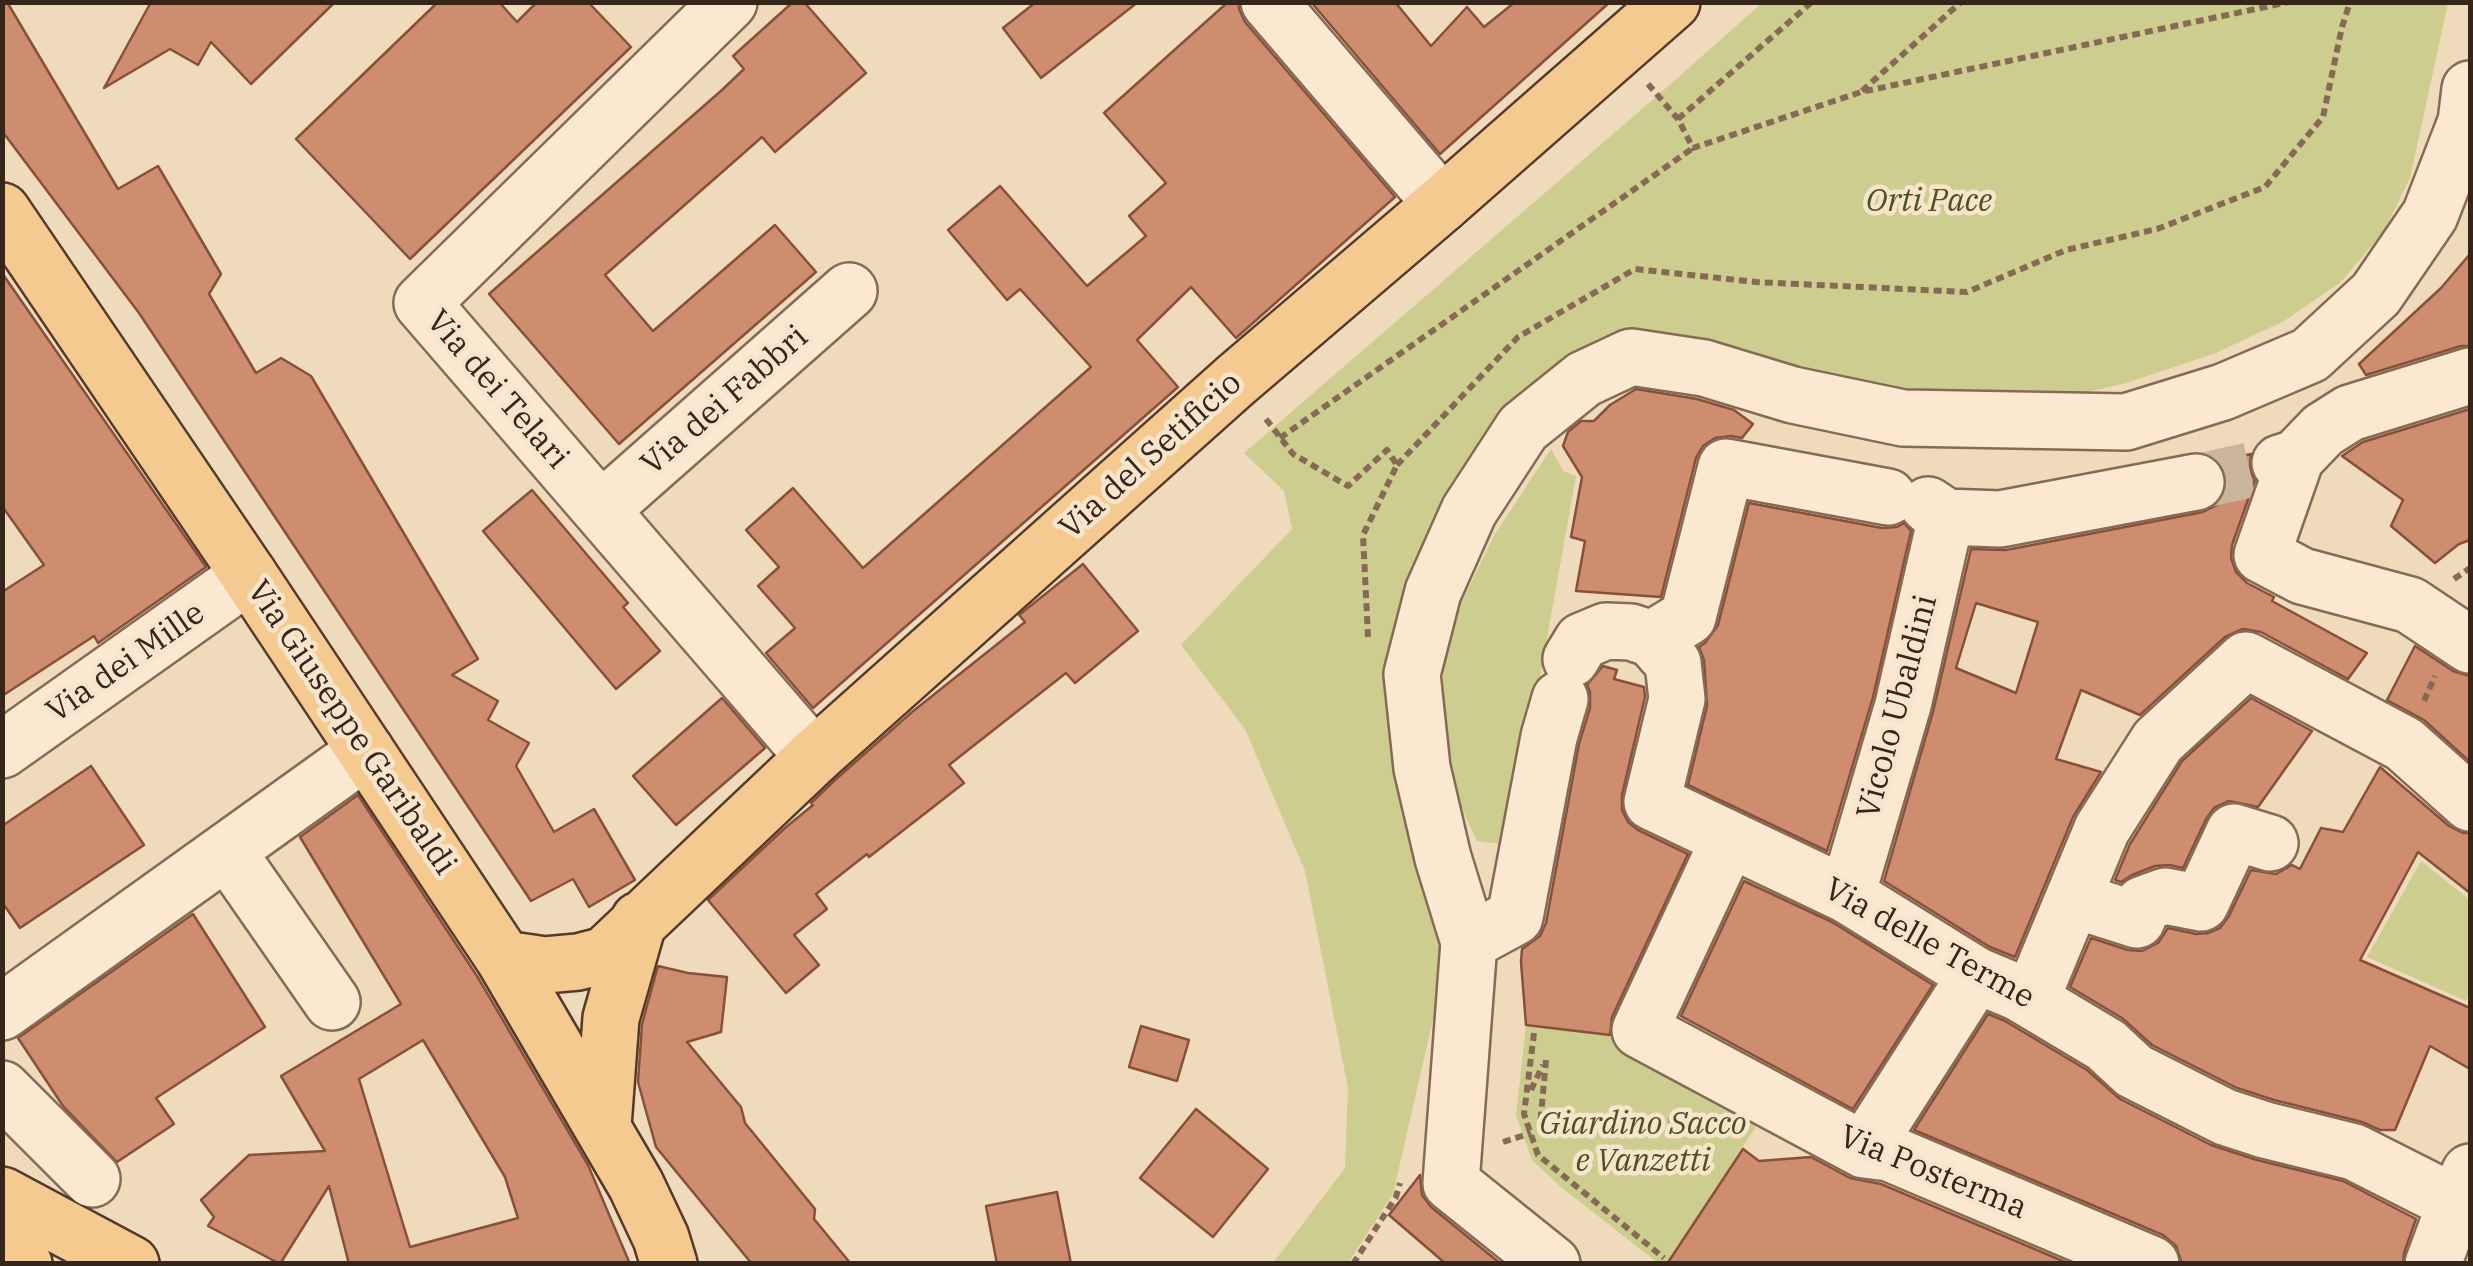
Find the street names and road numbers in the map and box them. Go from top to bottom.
street label: Via dei Telari [418,303,576,477]
street label: Via dei Fabbri [634,318,816,484]
street label: Via del Setificio [1052,364,1250,548]
street label: Via Giuseppe Garibaldi [238,574,464,882]
street label: Vicolo Ubaldini [1850,591,1946,823]
street label: Via dei Mille [40,594,212,732]
street label: Via delle Terme [1817,870,2041,1018]
street label: Via Posterma [1834,1118,2032,1228]

